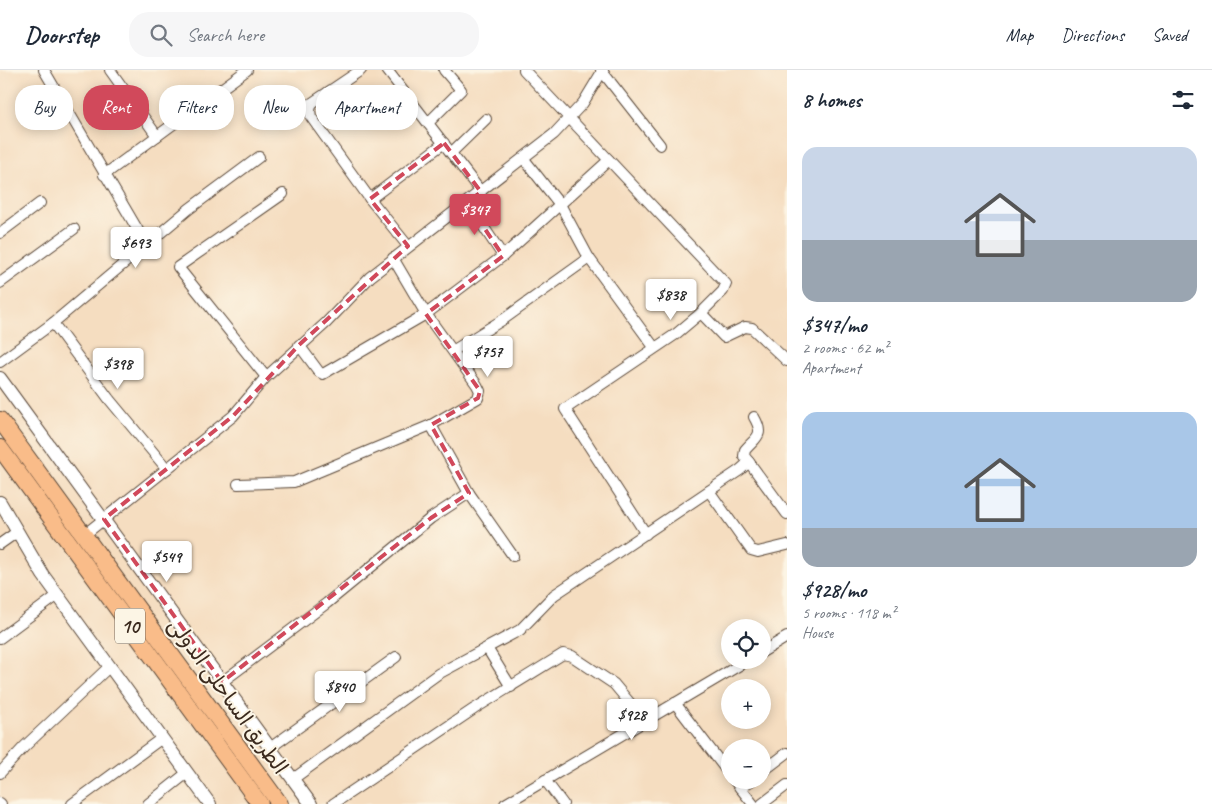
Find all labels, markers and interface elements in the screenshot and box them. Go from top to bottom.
search box [129,12,479,57]
text: Doorstep [25,20,99,50]
icon: search [147,21,175,49]
text: Search here [187,23,264,47]
text: Map [1006,24,1033,46]
text: Directions [1061,24,1124,46]
text: Saved [1152,24,1187,46]
chip: Buy [15,85,73,130]
chip: Rent [83,85,149,130]
chip: Filters [159,85,234,130]
chip: New [244,85,306,130]
chip: Apartment [316,85,418,130]
icon: filters [1169,86,1197,114]
text: 8 homes [802,87,861,113]
icon: home [955,180,1045,270]
pin: $347 [445,194,505,236]
text: $347 [461,200,489,220]
pin: $693 [106,226,166,269]
text: $693 [122,233,150,253]
pin: $838 [641,278,701,321]
text: $838 [657,285,685,305]
text: $347/mo [802,312,867,338]
pin: $757 [458,336,518,378]
text: 2 rooms · 62 m² [802,338,888,358]
text: $757 [474,342,502,362]
pin: $398 [88,348,148,390]
text: $398 [104,354,132,374]
text: Apartment [802,358,861,378]
icon: home [955,445,1045,535]
pin: $549 [137,540,197,583]
text: $549 [153,547,181,567]
text: $928/mo [802,577,866,603]
text: 5 rooms · 118 m² [802,603,896,623]
road number: 10 [115,608,145,644]
street label: الطريق الساحلى الدولى [162,613,293,780]
map controls [721,619,771,789]
button: locate [721,619,771,669]
text: House [802,623,833,643]
pin: $840 [310,670,370,713]
text: $840 [326,677,354,697]
button: + [721,679,771,729]
pin: $928 [602,698,662,741]
text: $928 [618,705,646,725]
button: − [721,739,771,789]

